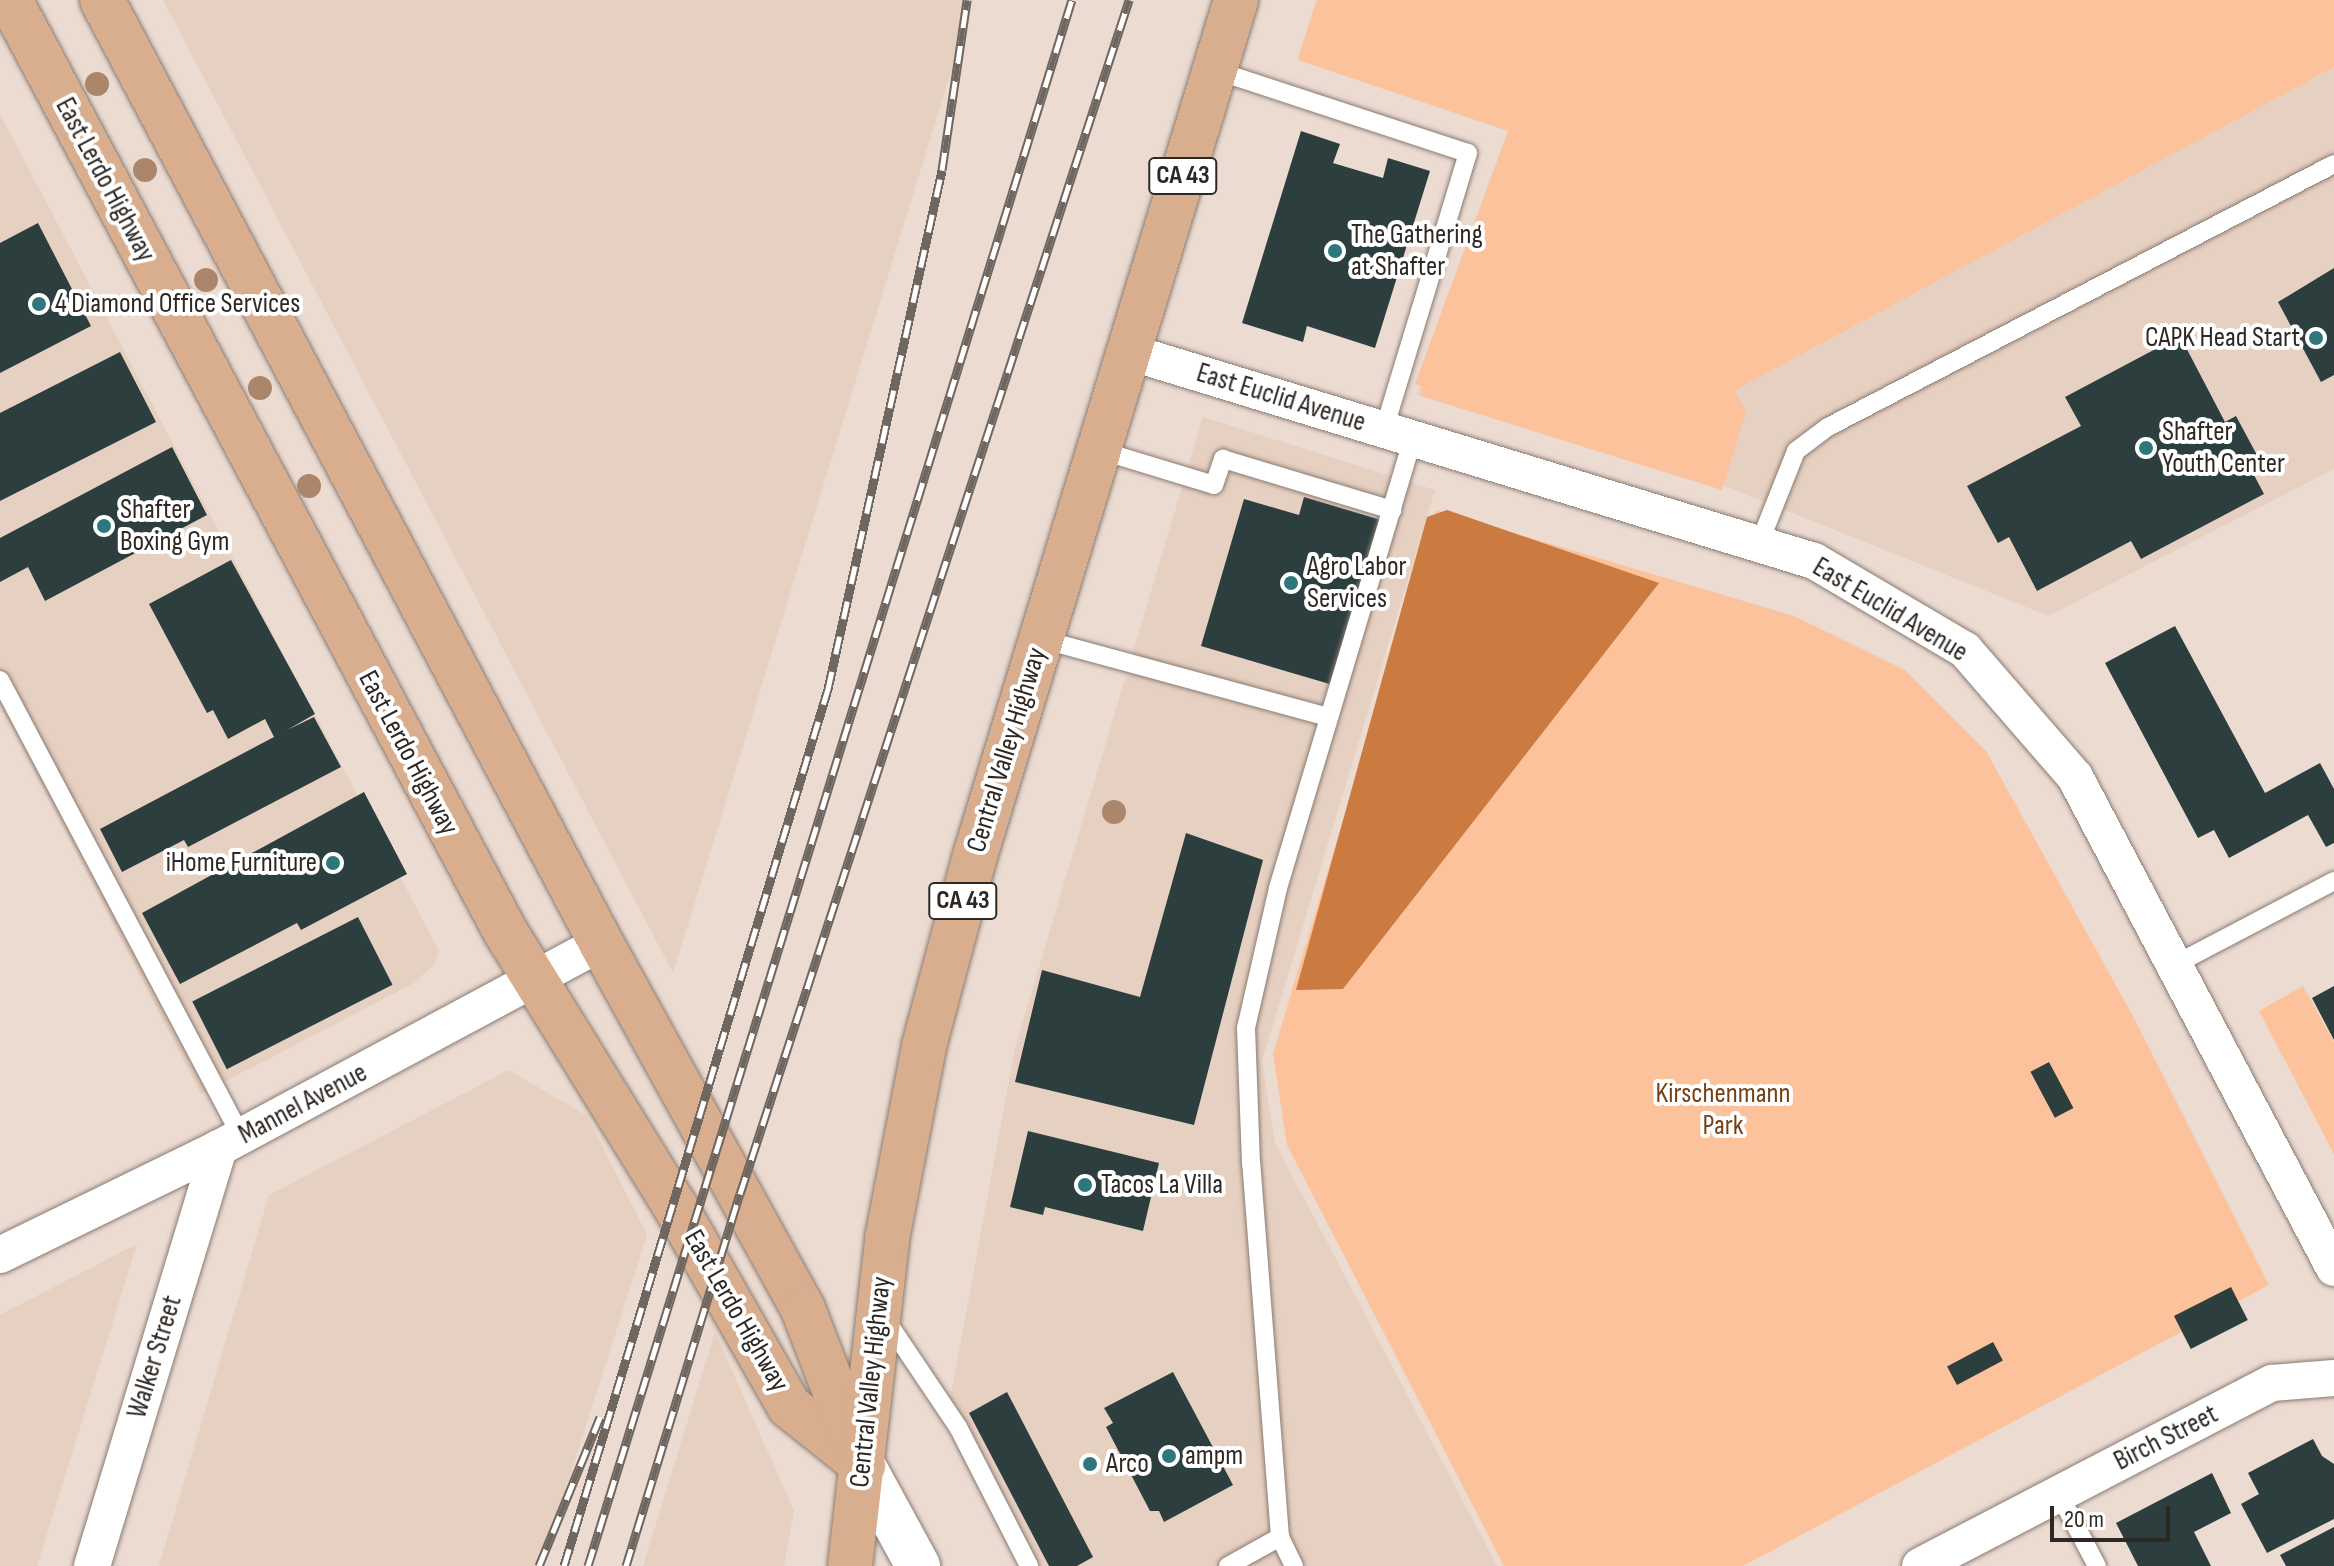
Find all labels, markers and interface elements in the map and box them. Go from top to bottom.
street label: East Lerdo Highway [48,92,162,268]
road number: CA 43 [1147,154,1219,198]
place label: The Gathering at Shafter [1351,218,1483,284]
marker: The Gathering at Shafter [1326,242,1344,260]
place label: 4 Diamond Office Services [55,287,300,321]
marker: 4 Diamond Office Services [30,295,48,313]
place label: CAPK Head Start [2145,321,2300,355]
marker: CAPK Head Start [2307,329,2325,347]
street label: East Euclid Avenue [1192,356,1370,440]
place label: Shafter Youth Center [2162,415,2285,481]
marker: Shafter Youth Center [2137,439,2155,457]
place label: Shafter Boxing Gym [120,493,230,559]
marker: Shafter Boxing Gym [95,517,113,535]
place label: Agro Labor Services [1307,550,1407,616]
street label: East Euclid Avenue [1806,551,1974,669]
marker: Agro Labor Services [1282,574,1300,592]
street label: Central Valley Highway [960,644,1054,856]
street label: East Lerdo Highway [351,665,465,841]
place label: iHome Furniture [166,846,317,880]
marker: iHome Furniture [324,854,342,872]
road number: CA 43 [927,879,999,923]
street label: Mannel Avenue [233,1056,373,1152]
park label: Kirschenmann Park [1656,1077,1790,1143]
place label: Tacos La Villa [1101,1168,1223,1202]
marker: Tacos La Villa [1076,1176,1094,1194]
street label: East Lerdo Highway [676,1224,796,1398]
street label: Central Valley Highway [843,1275,899,1489]
street label: Walker Street [120,1292,190,1422]
street label: Birch Street [2108,1398,2224,1478]
place label: ampm [1185,1439,1243,1473]
place label: Arco [1106,1447,1149,1481]
marker: ampm [1160,1447,1178,1465]
marker: Arco [1081,1455,1099,1473]
scale bar [2054,1490,2174,1540]
text: 20 m [2064,1505,2104,1534]

